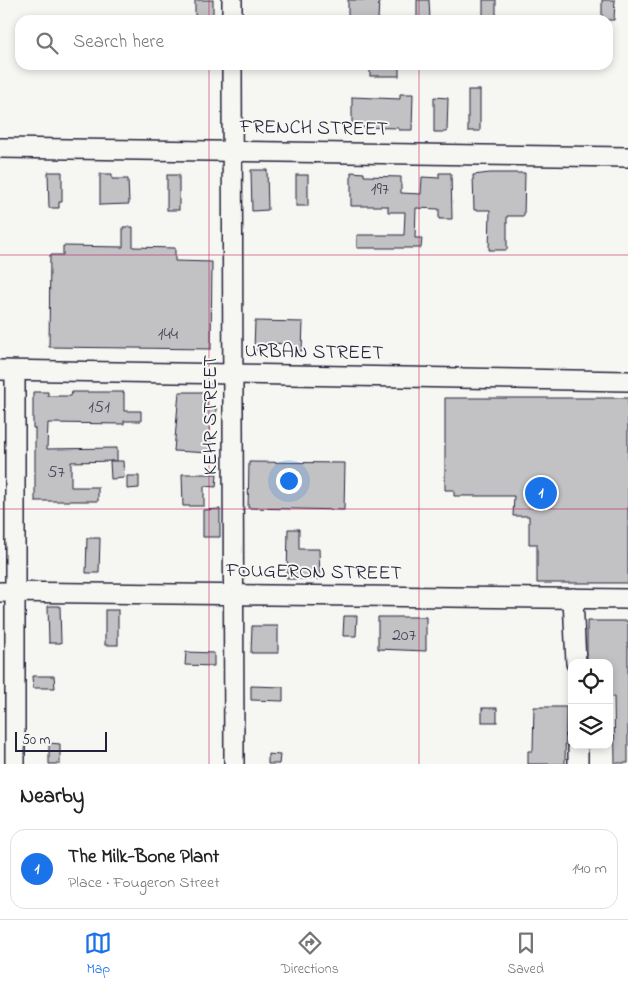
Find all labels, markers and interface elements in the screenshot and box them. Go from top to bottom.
search box [15,15,613,70]
icon: search [33,29,61,57]
text: Search here [73,29,164,56]
street label: FRENCH STREET [239,113,388,145]
house number: 197 [371,177,390,203]
house number: 144 [158,322,179,348]
street label: URBAN STREET [244,337,384,369]
street label: KEHR STREET [197,355,226,475]
house number: 151 [88,395,110,421]
house number: 57 [47,460,65,486]
your location [276,468,302,494]
pin: 1 [525,474,557,512]
street label: FOUGERON STREET [225,557,402,589]
house number: 207 [392,623,417,649]
map controls [568,659,613,749]
button: locate [568,659,613,704]
button: layers [568,704,613,749]
scale bar [15,729,108,752]
text: 50 m [22,730,50,751]
text: Nearby [20,782,84,812]
text: The Milk-Bone Plant [68,844,219,871]
text: 1 [34,857,40,881]
text: 140 m [572,857,607,881]
text: Place · Fougeron Street [68,871,220,895]
tab: Map [84,929,112,980]
tab: Directions [281,929,339,980]
tab: Saved [507,929,544,980]

